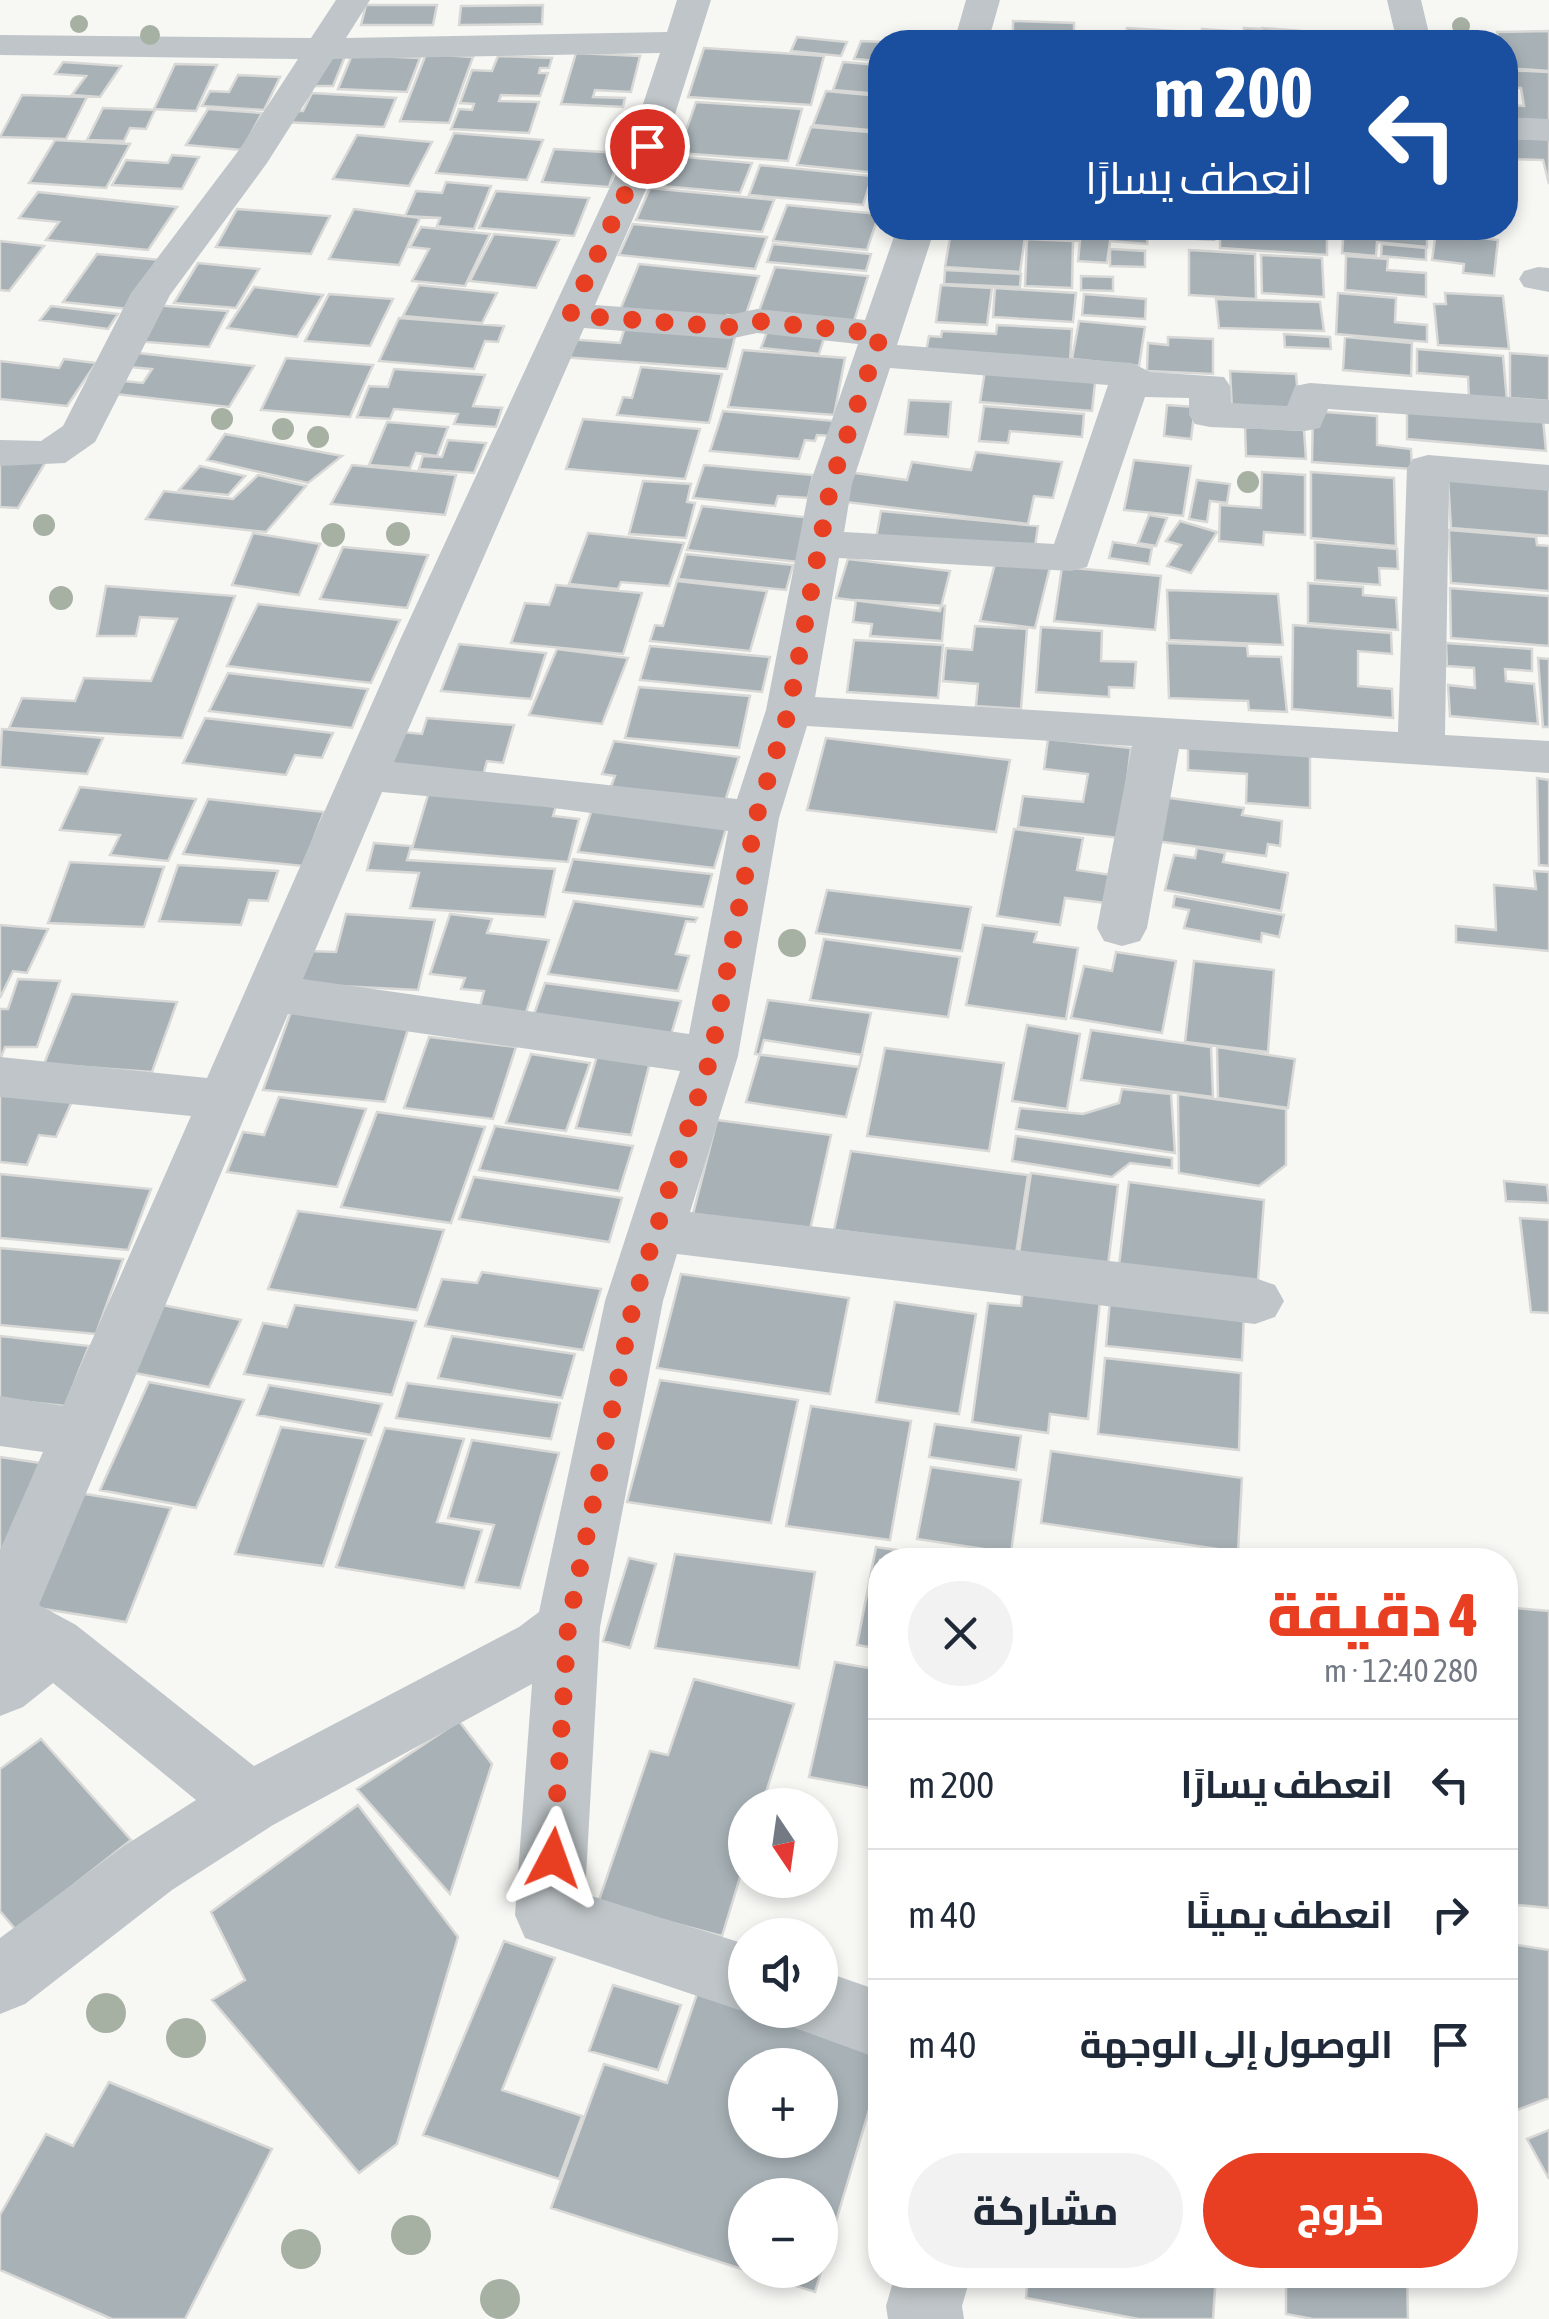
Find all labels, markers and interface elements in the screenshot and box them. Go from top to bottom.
text: 200 m [1154,52,1313,132]
icon: left [1348,70,1478,200]
pin [605,104,690,189]
icon: arrive [620,119,675,174]
text: انعطف يسارًا [1085,152,1313,204]
text: 4 دقيقة [1267,1580,1478,1649]
button: close [908,1581,1013,1686]
text: 280 m · 12:40 [1324,1652,1478,1689]
icon: left [1423,1757,1478,1812]
text: 200 m [908,1763,994,1806]
text: انعطف يسارًا [1181,1763,1393,1806]
north arrow [728,1788,838,1898]
map controls [728,1788,838,2288]
position arrow [501,1806,605,1910]
icon: right [1423,1887,1478,1942]
text: 40 m [908,1893,976,1936]
text: انعطف يمينًا [1185,1893,1393,1936]
button: sound [728,1918,838,2028]
icon: arrive [1423,2017,1478,2072]
text: 40 m [908,2023,976,2066]
text: الوصول إلى الوجهة [1080,2023,1393,2066]
button: + [728,2048,838,2158]
button: مشاركة [908,2153,1183,2268]
button: خروج [1203,2153,1478,2268]
button: − [728,2178,838,2288]

